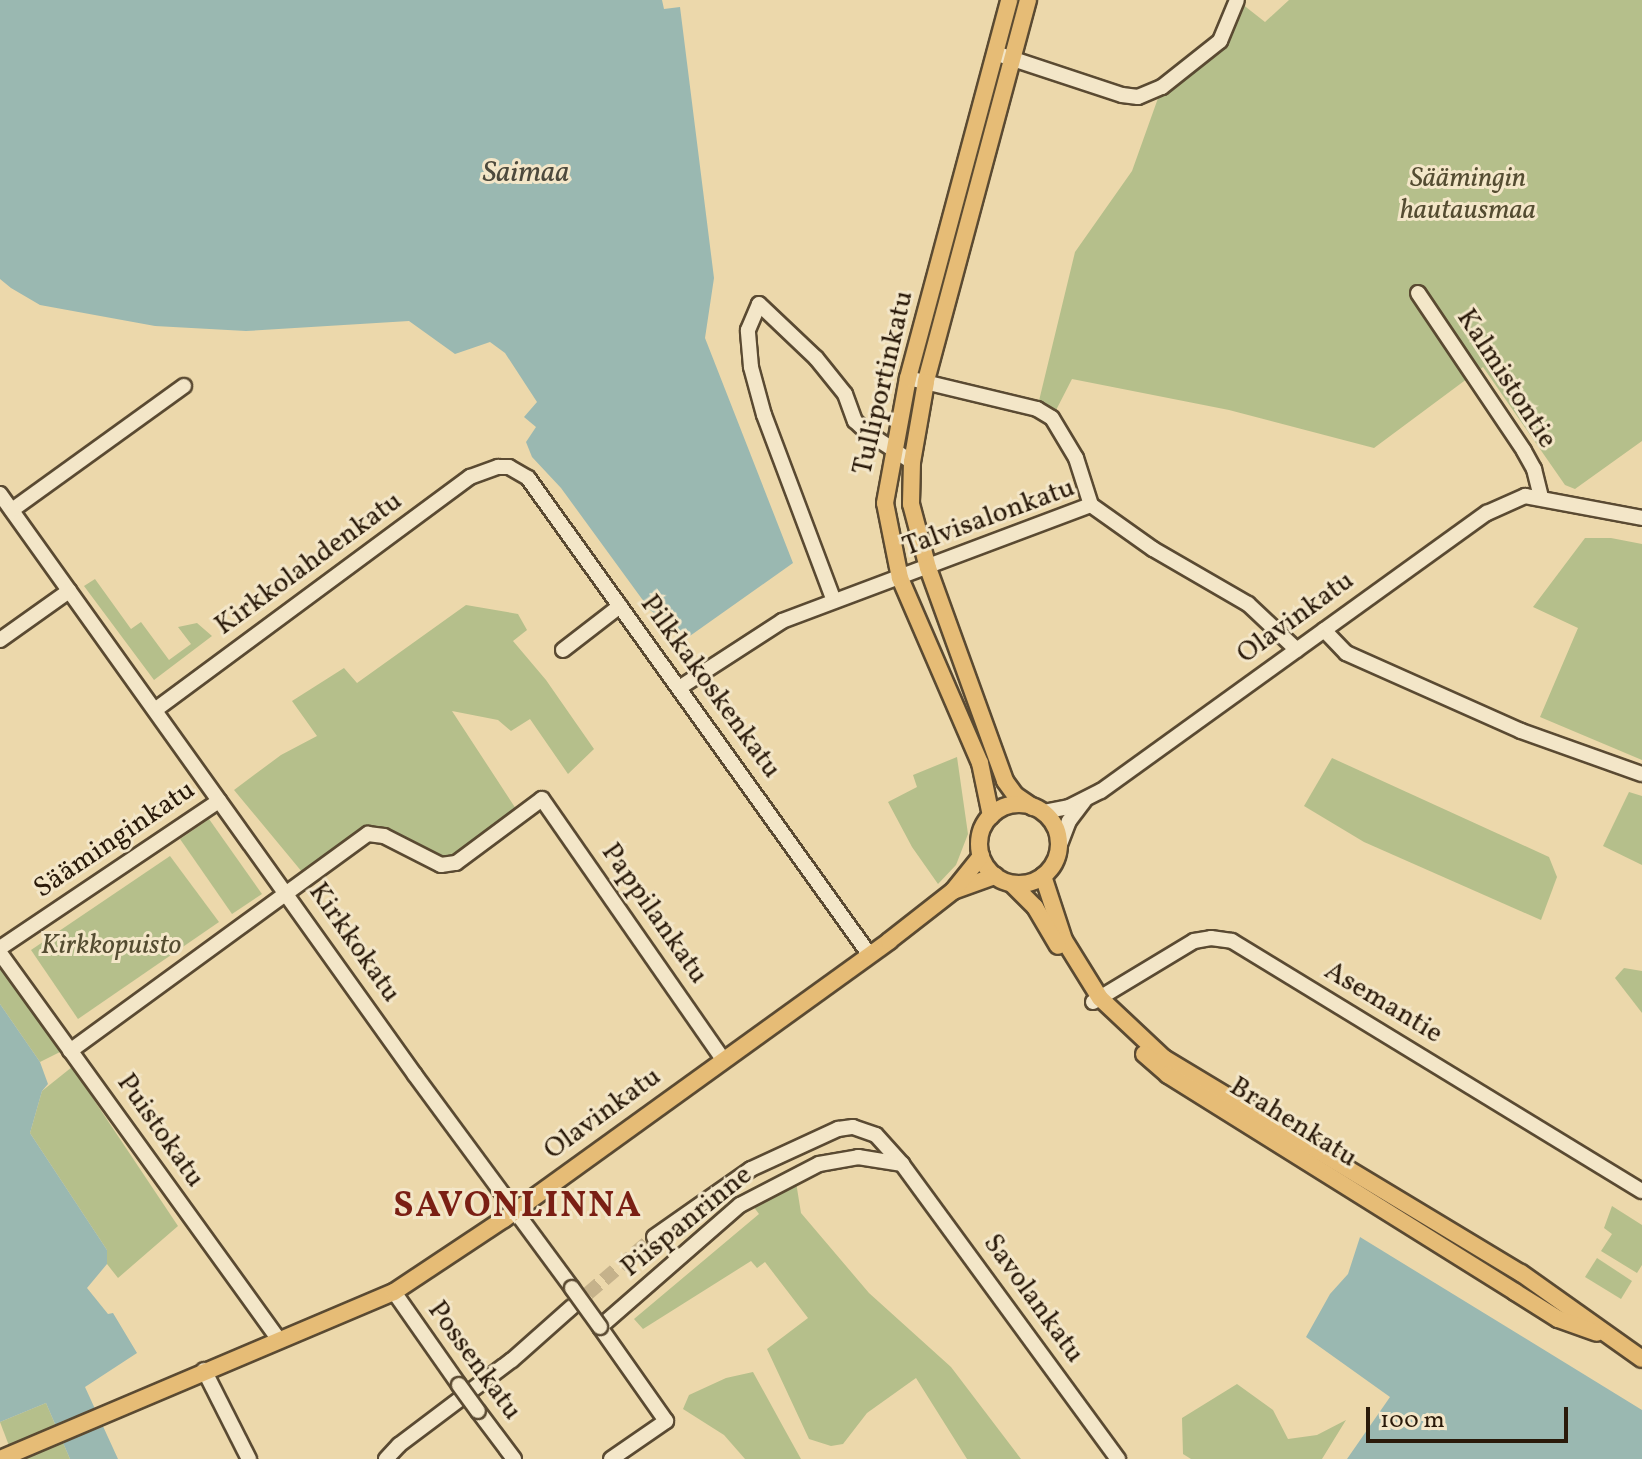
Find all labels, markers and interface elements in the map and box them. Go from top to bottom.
water label: Saimaa [483,155,569,191]
park label: Säämingin hautausmaa [1400,162,1536,228]
street label: Tulliportinkatu [846,288,922,478]
street label: Kalmistontie [1449,303,1563,455]
street label: Talvisalonkatu [898,471,1080,565]
street label: Kirkkolahdenkatu [209,485,409,643]
street label: Olavinkatu [1231,564,1361,672]
street label: Pilkkakoskenkatu [632,589,788,785]
street label: Sääminginkatu [28,774,202,906]
street label: Pappilankatu [593,837,715,991]
street label: Kirkkokatu [301,877,407,1009]
park label: Kirkkopuisto [41,929,181,963]
street label: Asemantie [1318,955,1448,1051]
street label: Olavinkatu [538,1060,668,1168]
street label: Puistokatu [109,1068,211,1194]
street label: Brahenkatu [1223,1071,1363,1175]
street label: Piispanrinne [615,1159,759,1285]
district label: SAVONLINNA [393,1186,643,1230]
street label: Savolankatu [975,1228,1091,1370]
street label: Possenkatu [420,1295,528,1427]
scale bar [1370,1391,1572,1441]
text: 100 m [1380,1404,1445,1438]

